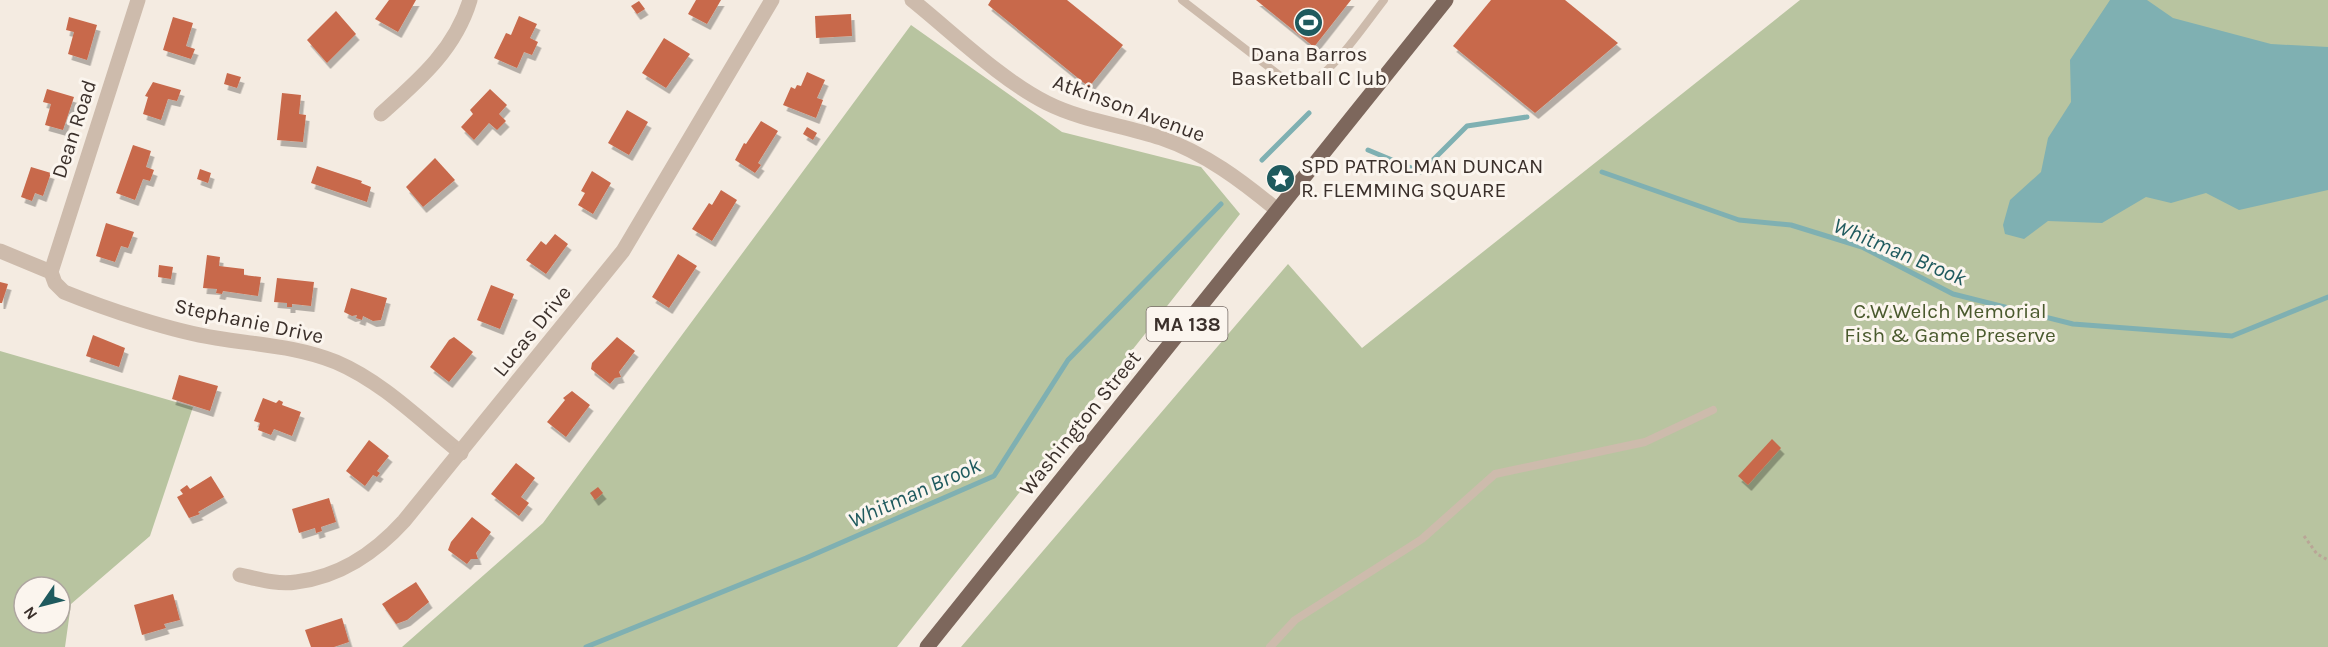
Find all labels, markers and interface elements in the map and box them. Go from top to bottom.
sports icon: Dana Barros Basketball C lub [1293,7,1325,39]
place label: Dana Barros Basketball C lub [1231,42,1387,90]
street label: Atkinson Avenue [1050,69,1208,147]
street label: Dean Road [47,77,101,181]
place label: SPD PATROLMAN DUNCAN R. FLEMMING SQUARE [1301,154,1543,202]
place icon: SPD PATROLMAN DUNCAN R. FLEMMING SQUARE [1264,162,1296,194]
water label: Whitman Brook [1829,212,1971,292]
street label: Lucas Drive [488,281,576,381]
street label: Stephanie Drive [172,293,326,349]
park label: C.W.Welch Memorial Fish & Game Preserve [1844,299,2056,347]
road number: MA 138 [1146,307,1228,341]
street label: Washington Street [1014,346,1146,500]
water label: Whitman Brook [844,452,985,534]
north arrow [12,575,72,635]
text: N [19,603,41,623]

